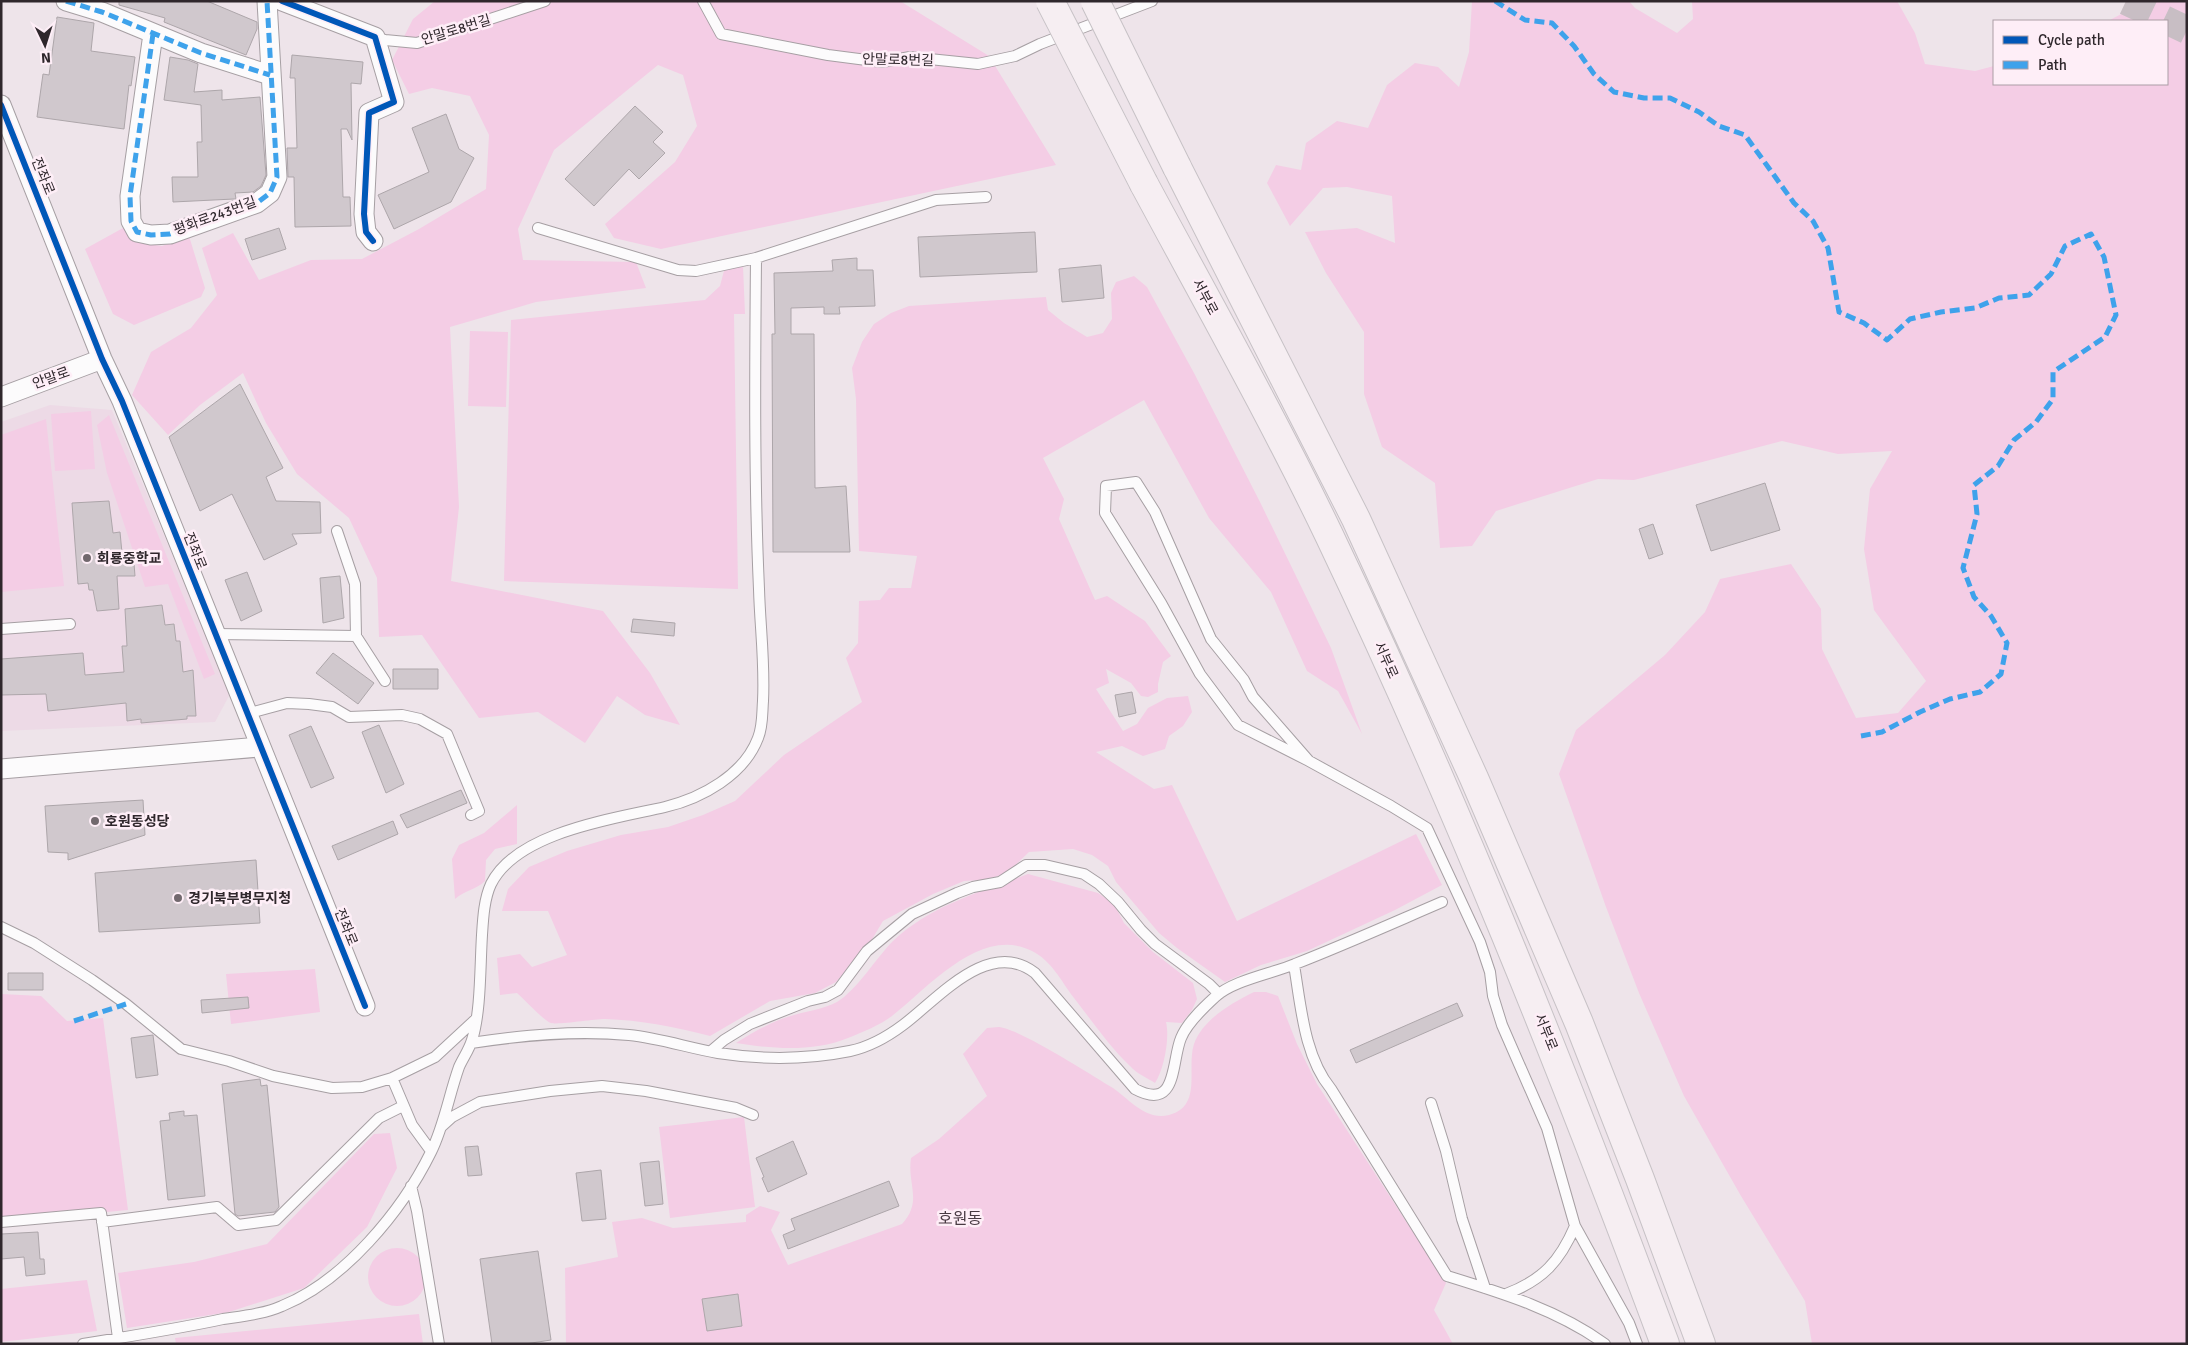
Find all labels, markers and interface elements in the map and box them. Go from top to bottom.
street label: 안말로8번길 [419,11,493,49]
north arrow [20,20,70,70]
legend [1993,20,2168,85]
text: Cycle path [2038,31,2105,49]
text: N [40,49,51,66]
street label: 안말로8번길 [862,51,934,69]
text: Path [2038,56,2067,74]
street label: 전좌로 [28,155,58,197]
street label: 평화로243번길 [171,193,259,239]
street label: 서부로 [1188,276,1222,318]
street label: 안말로 [30,363,72,393]
street label: 전좌로 [180,530,210,572]
place label: 회룡중학교 [97,550,162,567]
marker: 회룡중학교 [81,552,93,564]
street label: 서부로 [1370,639,1402,681]
place label: 호원동성당 [105,813,170,830]
marker: 호원동성당 [89,815,101,827]
place label: 경기북부병무지청 [188,890,291,907]
marker: 경기북부병무지청 [172,892,184,904]
street label: 전좌로 [331,906,361,948]
street label: 서부로 [1531,1011,1561,1053]
district label: 호원동 [938,1209,982,1229]

